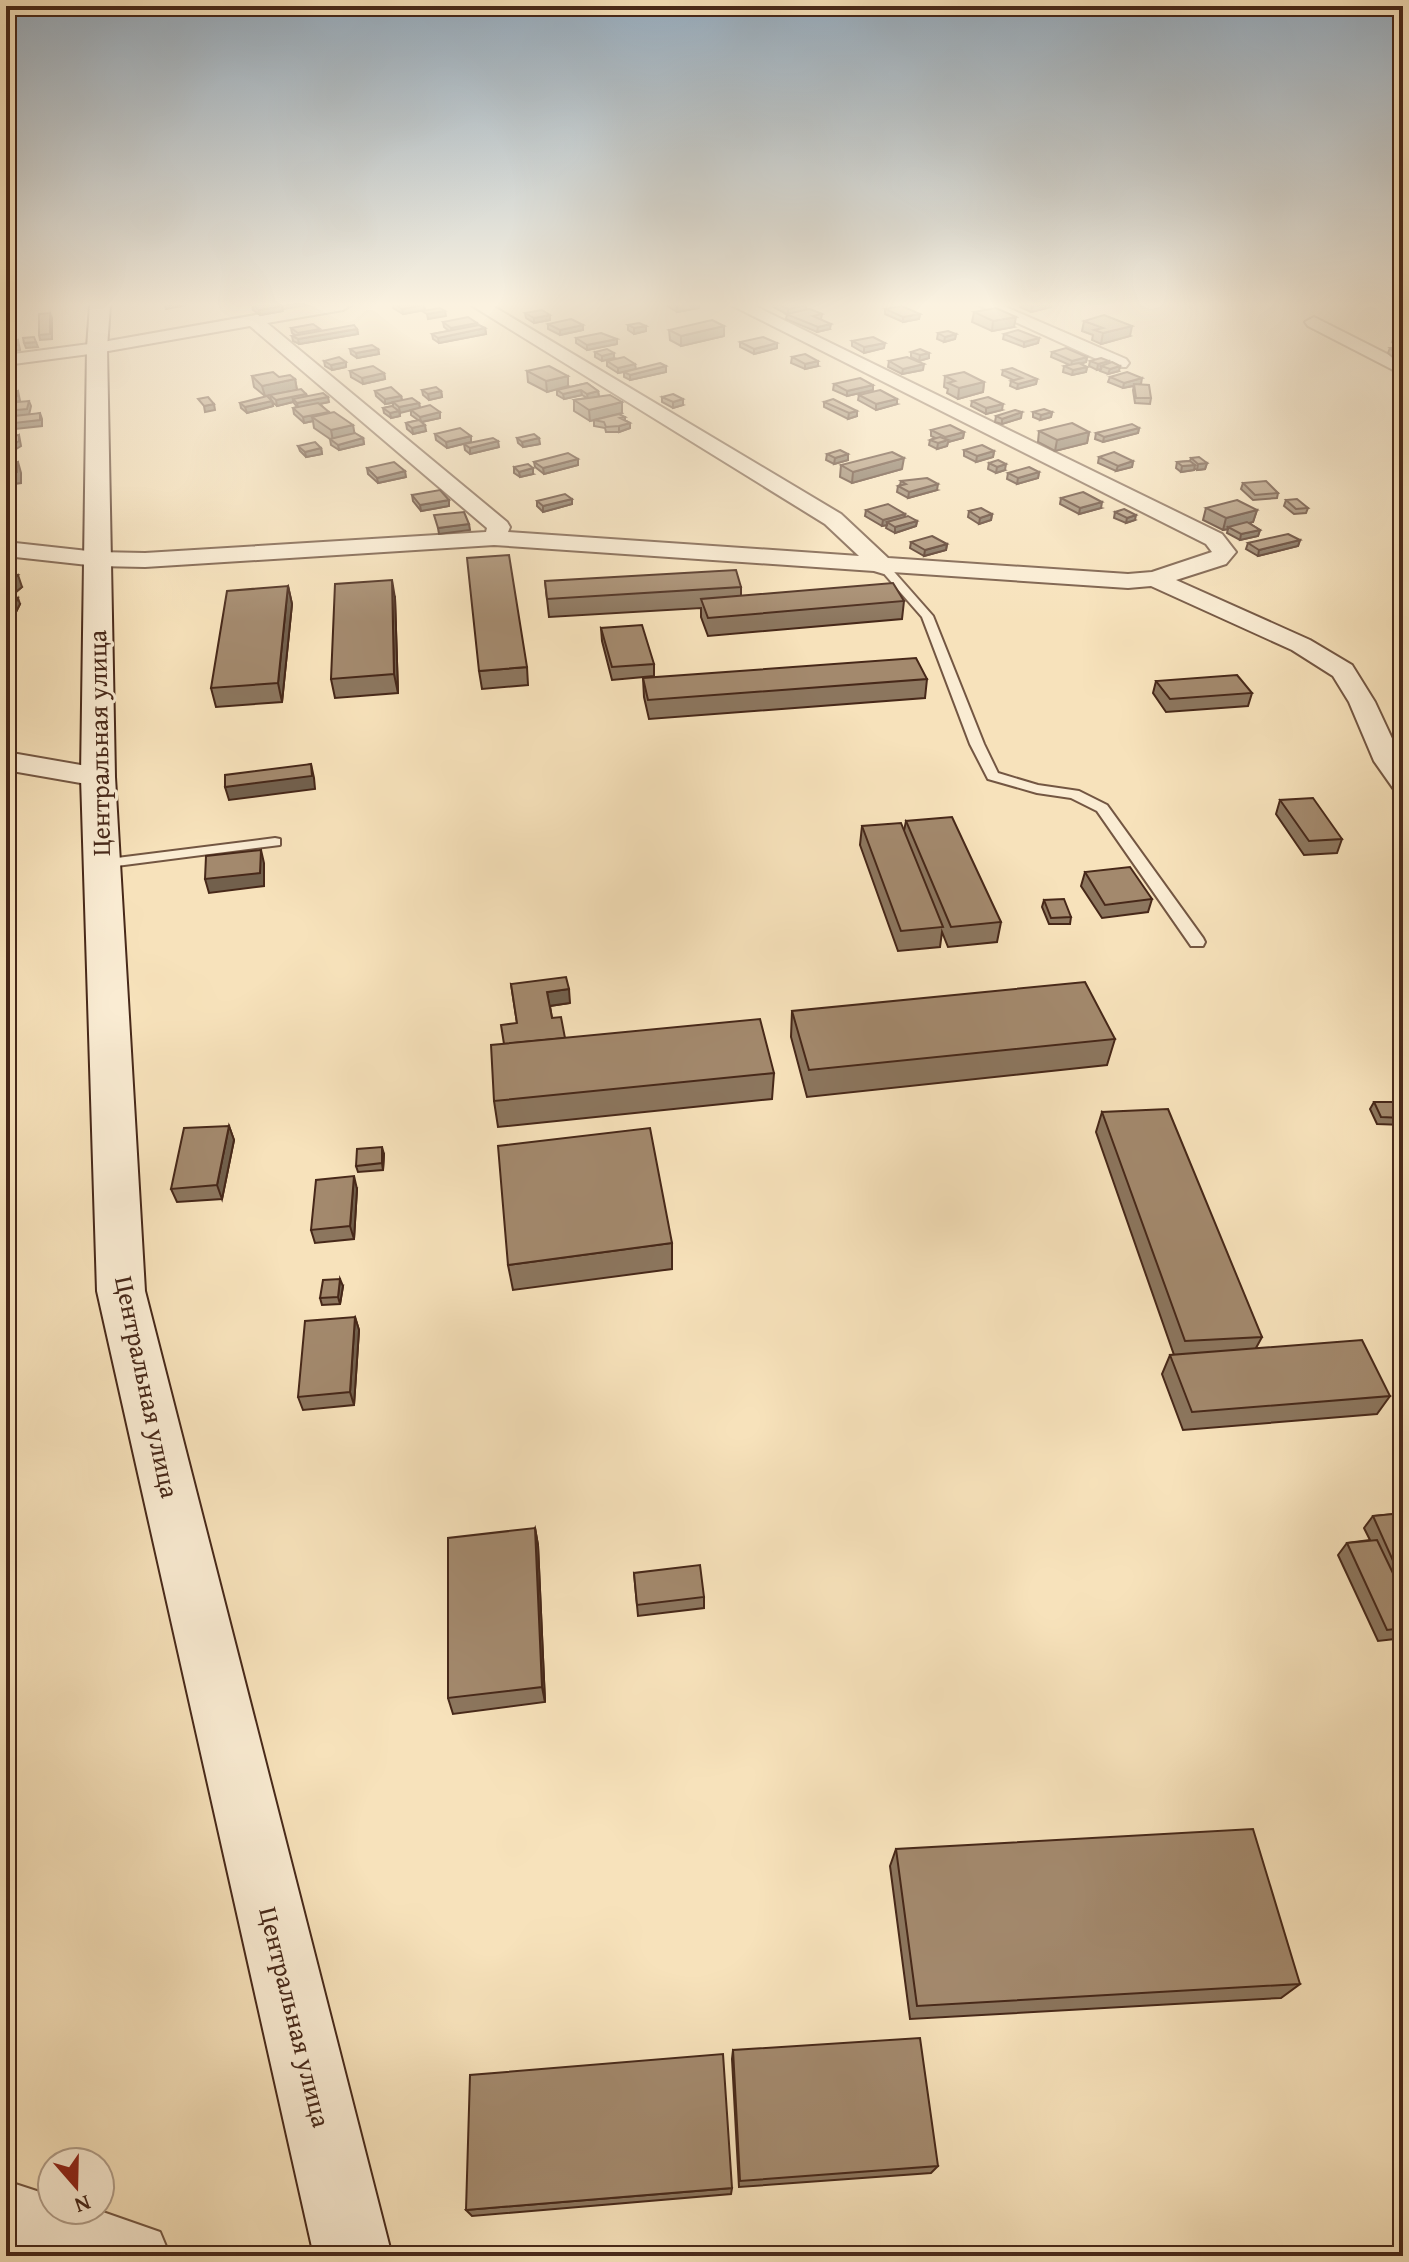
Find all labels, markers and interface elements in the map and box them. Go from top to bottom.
street label: Центральная улица [77,629,120,856]
street label: Центральная улица [105,1272,190,1502]
street label: Центральная улица [249,1902,342,2132]
north arrow [36,2146,116,2226]
text: N [70,2187,95,2222]

